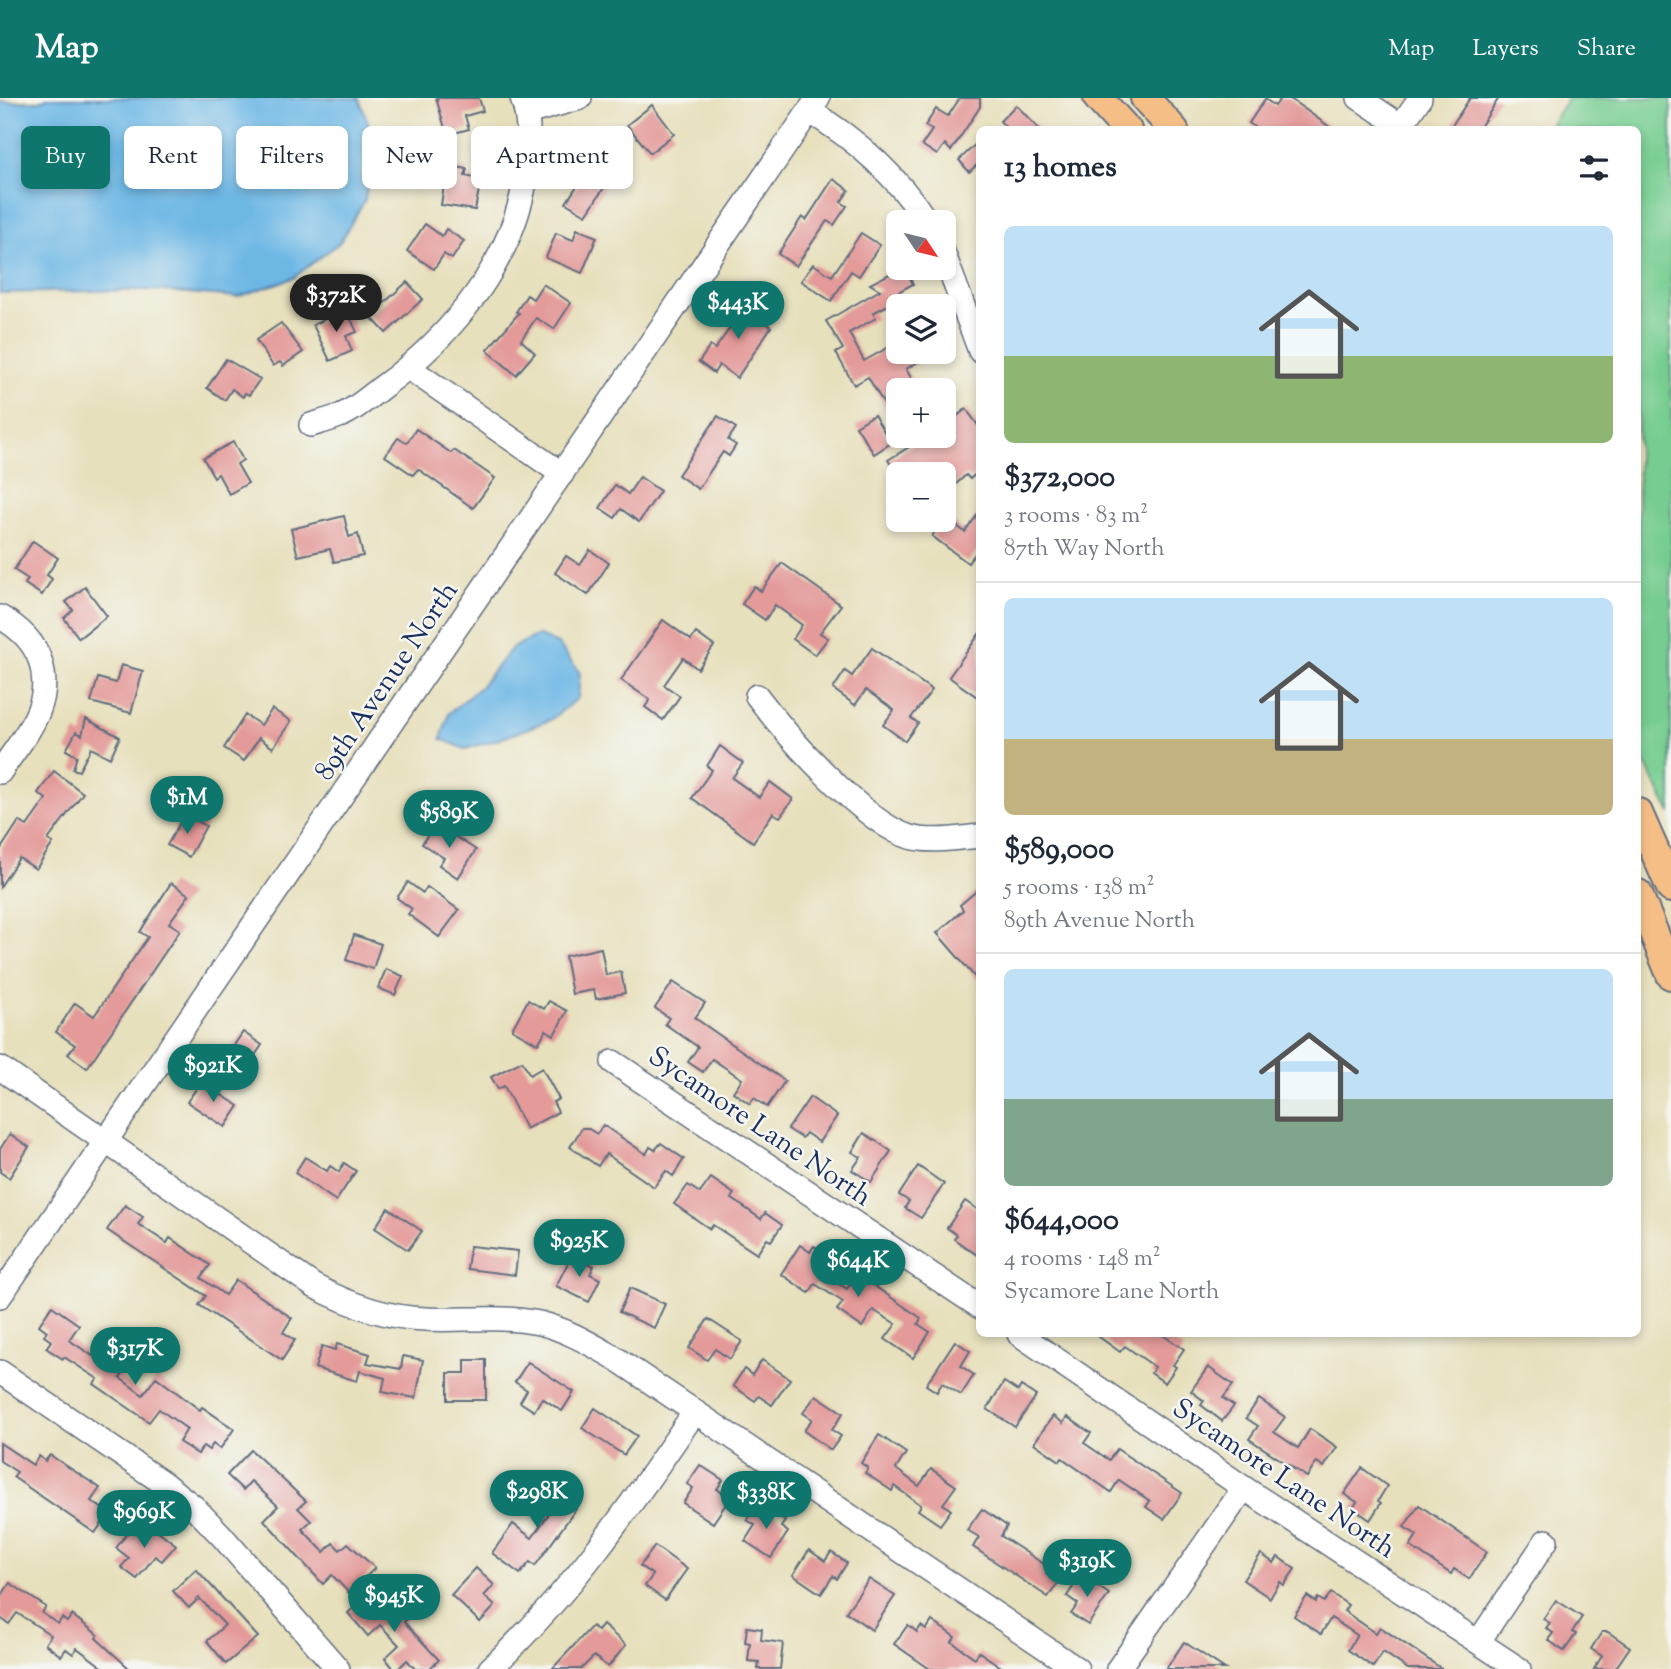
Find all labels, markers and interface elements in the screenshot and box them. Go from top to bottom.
text: Map [35,25,99,73]
text: Map [1388,32,1434,66]
text: Layers [1472,32,1539,66]
text: Share [1577,32,1636,66]
chip: Buy [21,126,110,189]
chip: Rent [124,126,222,189]
chip: Filters [236,126,348,189]
chip: New [362,126,457,189]
chip: Apartment [471,126,633,189]
text: 13 homes [1004,147,1117,190]
icon: filters [1575,149,1613,187]
north arrow [886,210,956,280]
map controls [886,210,956,532]
icon: home [1246,271,1372,397]
pin: $372K [287,274,385,334]
text: $372K [306,280,366,313]
pin: $443K [689,282,787,341]
text: $443K [707,287,769,320]
button: layers [886,294,956,364]
button: + [886,378,956,448]
text: $372,000 [1004,457,1115,500]
button: − [886,462,956,532]
text: 3 rooms · 83 m² [1004,500,1148,533]
text: 87th Way North [1004,533,1165,566]
street label: 89th Avenue North [306,574,469,789]
icon: home [1246,643,1372,769]
pin: $1M [153,776,221,836]
text: $1M [166,782,208,815]
pin: $589K [400,790,498,850]
text: $589K [419,796,479,829]
text: $589,000 [1004,829,1114,872]
text: 5 rooms · 138 m² [1004,872,1155,905]
text: 89th Avenue North [1004,905,1195,938]
icon: home [1246,1014,1372,1140]
street label: Sycamore Lane North [639,1038,879,1217]
pin: $921K [164,1044,262,1104]
text: $921K [184,1050,242,1083]
text: $644,000 [1004,1200,1119,1243]
pin: $925K [530,1220,628,1279]
text: $925K [550,1225,608,1258]
pin: $644K [809,1240,907,1299]
text: 4 rooms · 148 m² [1004,1243,1161,1276]
text: $644K [826,1245,890,1278]
text: Sycamore Lane North [1004,1276,1219,1309]
pin: $317K [86,1328,184,1387]
text: $317K [106,1333,164,1366]
street label: Sycamore Lane North [1163,1390,1403,1569]
pin: $298K [488,1470,586,1530]
pin: $338K [717,1472,815,1531]
text: $298K [506,1476,568,1509]
text: $338K [737,1477,796,1510]
pin: $969K [95,1490,193,1550]
text: $969K [113,1496,175,1529]
pin: $319K [1038,1540,1136,1599]
text: $319K [1059,1545,1115,1578]
pin: $945K [345,1574,443,1634]
text: $945K [364,1580,424,1613]

